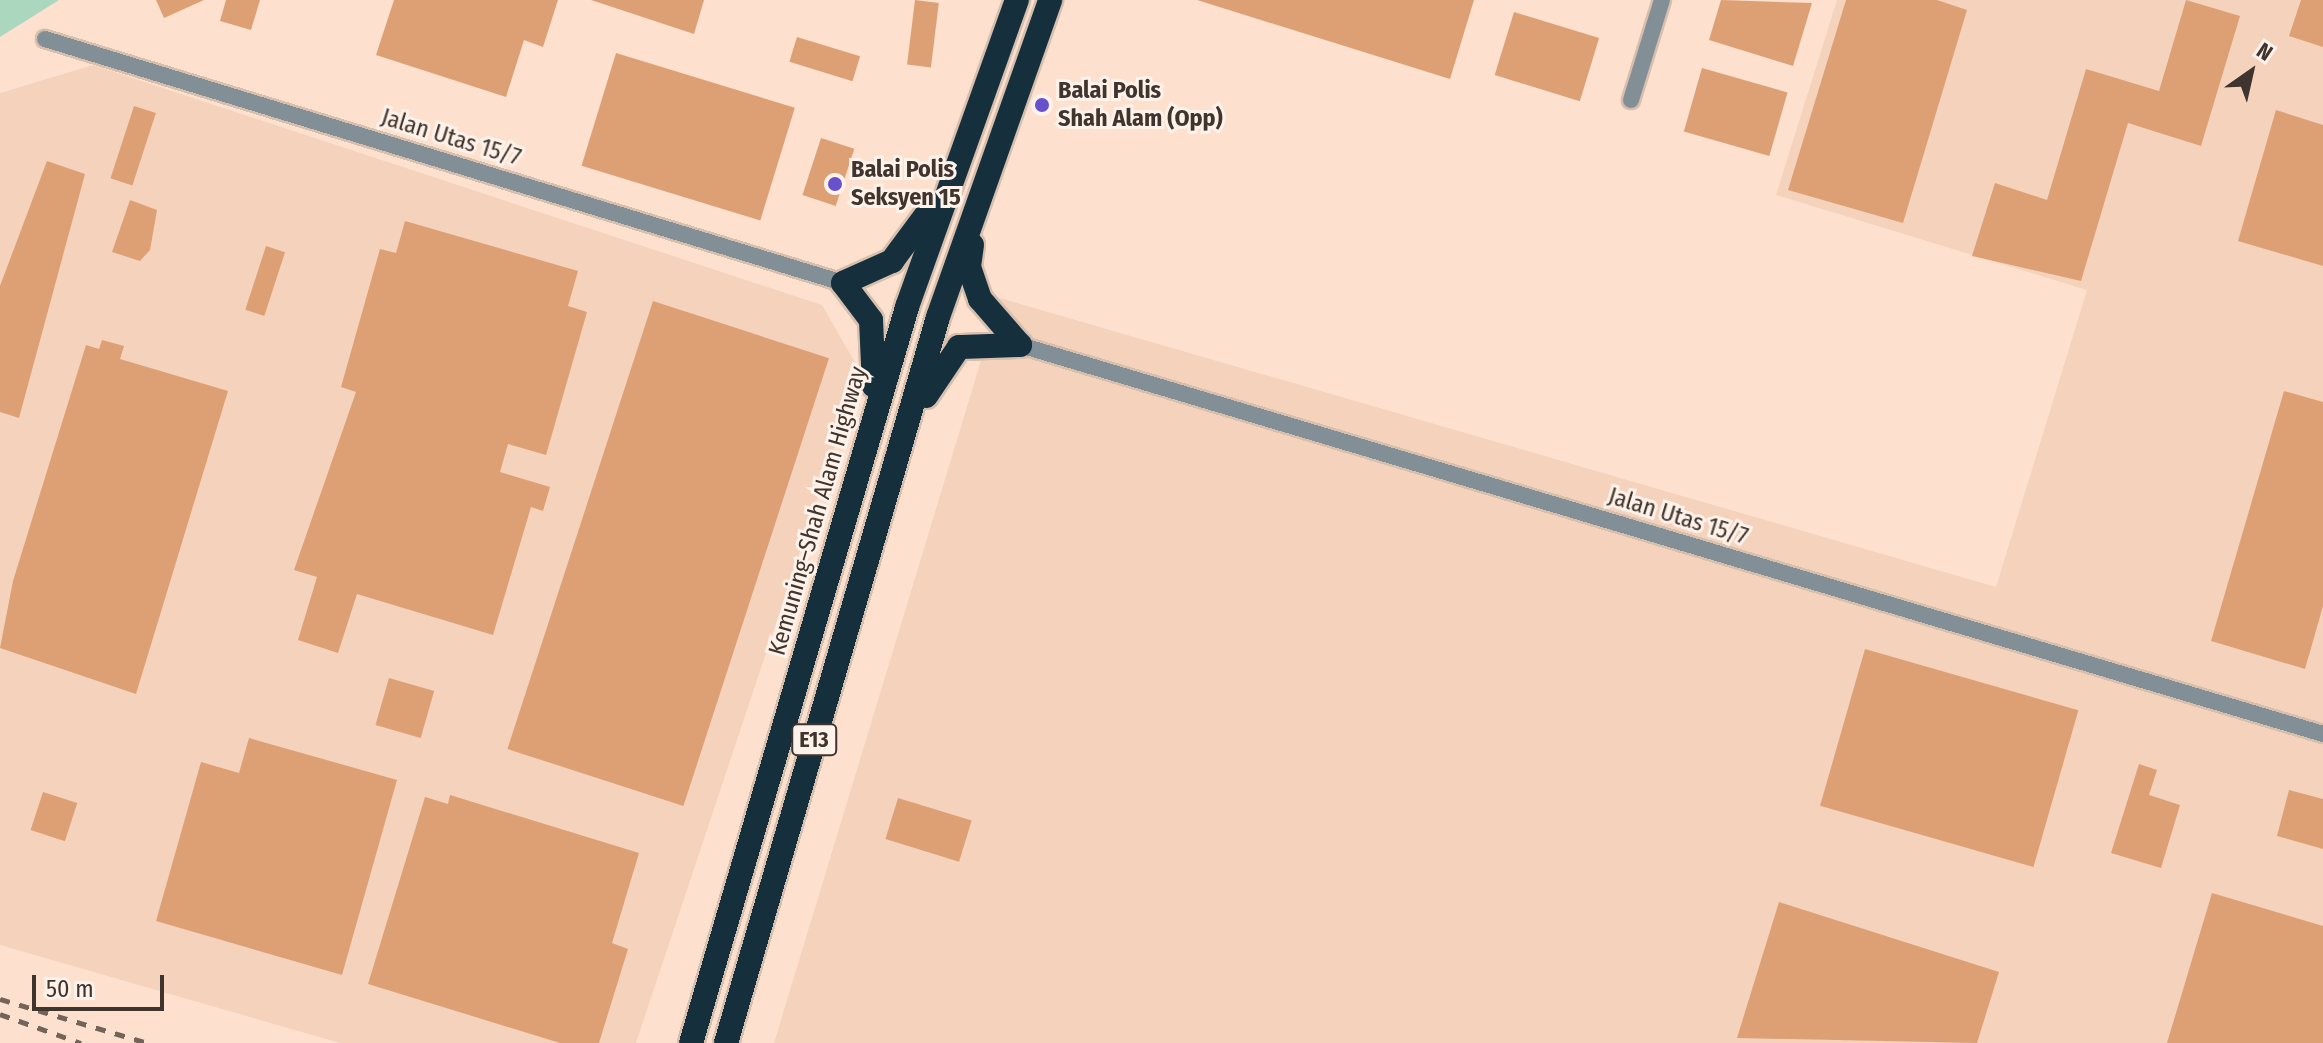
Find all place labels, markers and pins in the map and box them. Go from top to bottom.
place label: Balai Polis Shah Alam (Opp) [1058,77,1223,133]
marker: Balai Polis Shah Alam (Opp) [1033,96,1051,114]
place label: Balai Polis Seksyen 15 [851,156,961,212]
marker: Balai Polis Seksyen 15 [826,175,844,193]

